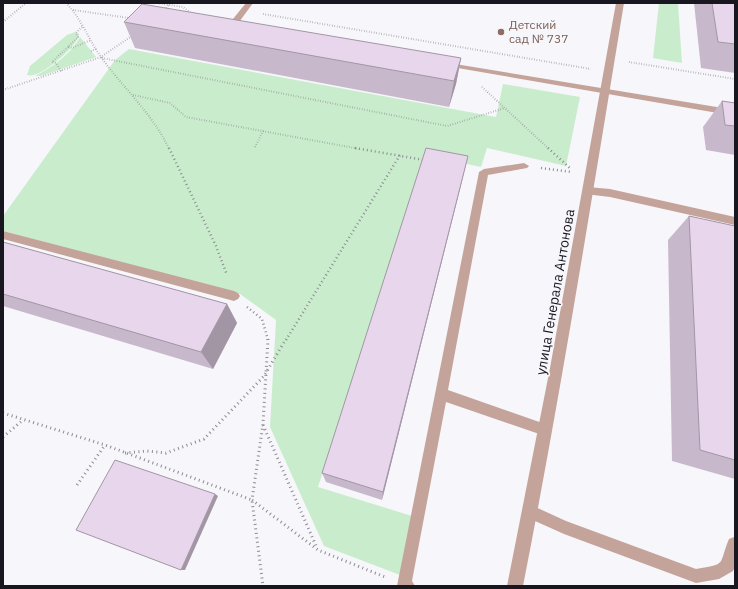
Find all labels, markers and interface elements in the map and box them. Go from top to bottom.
place label: Детский сад № 737 [509,17,568,46]
marker: Детский сад № 737 [496,27,506,37]
street label: улица Генерала Антонова [532,207,579,377]

